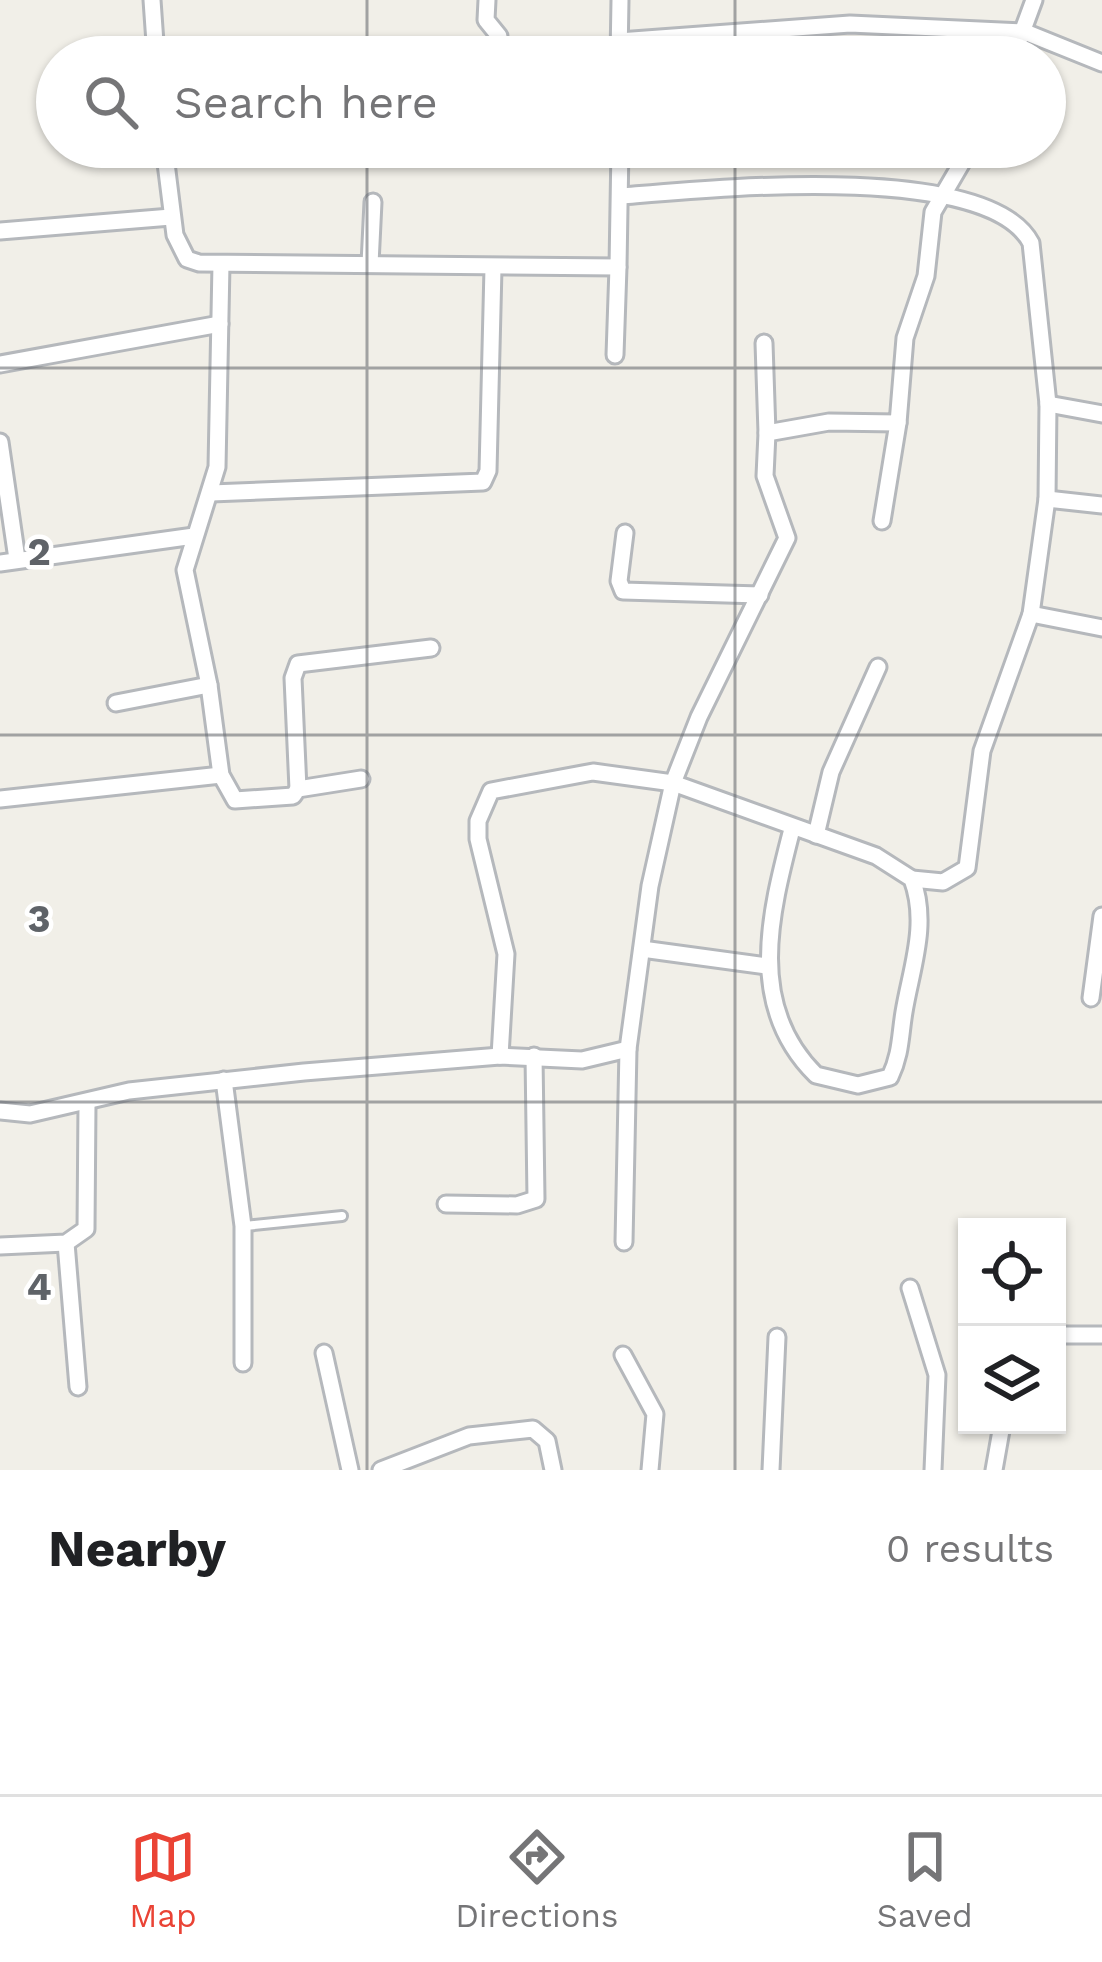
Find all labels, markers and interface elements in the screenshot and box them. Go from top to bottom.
search box [36,36,1066,168]
icon: search [78,69,144,135]
text: Search here [174,76,438,129]
text: 2 [27,529,51,574]
text: 3 [27,896,51,941]
map controls [958,1218,1066,1434]
button: locate [958,1218,1066,1326]
text: 4 [26,1264,52,1309]
button: layers [958,1326,1066,1434]
text: Nearby [48,1519,226,1578]
text: 0 results [886,1526,1054,1571]
tab: Map [129,1824,197,1935]
tab: Directions [455,1824,618,1935]
tab: Saved [877,1824,973,1935]

